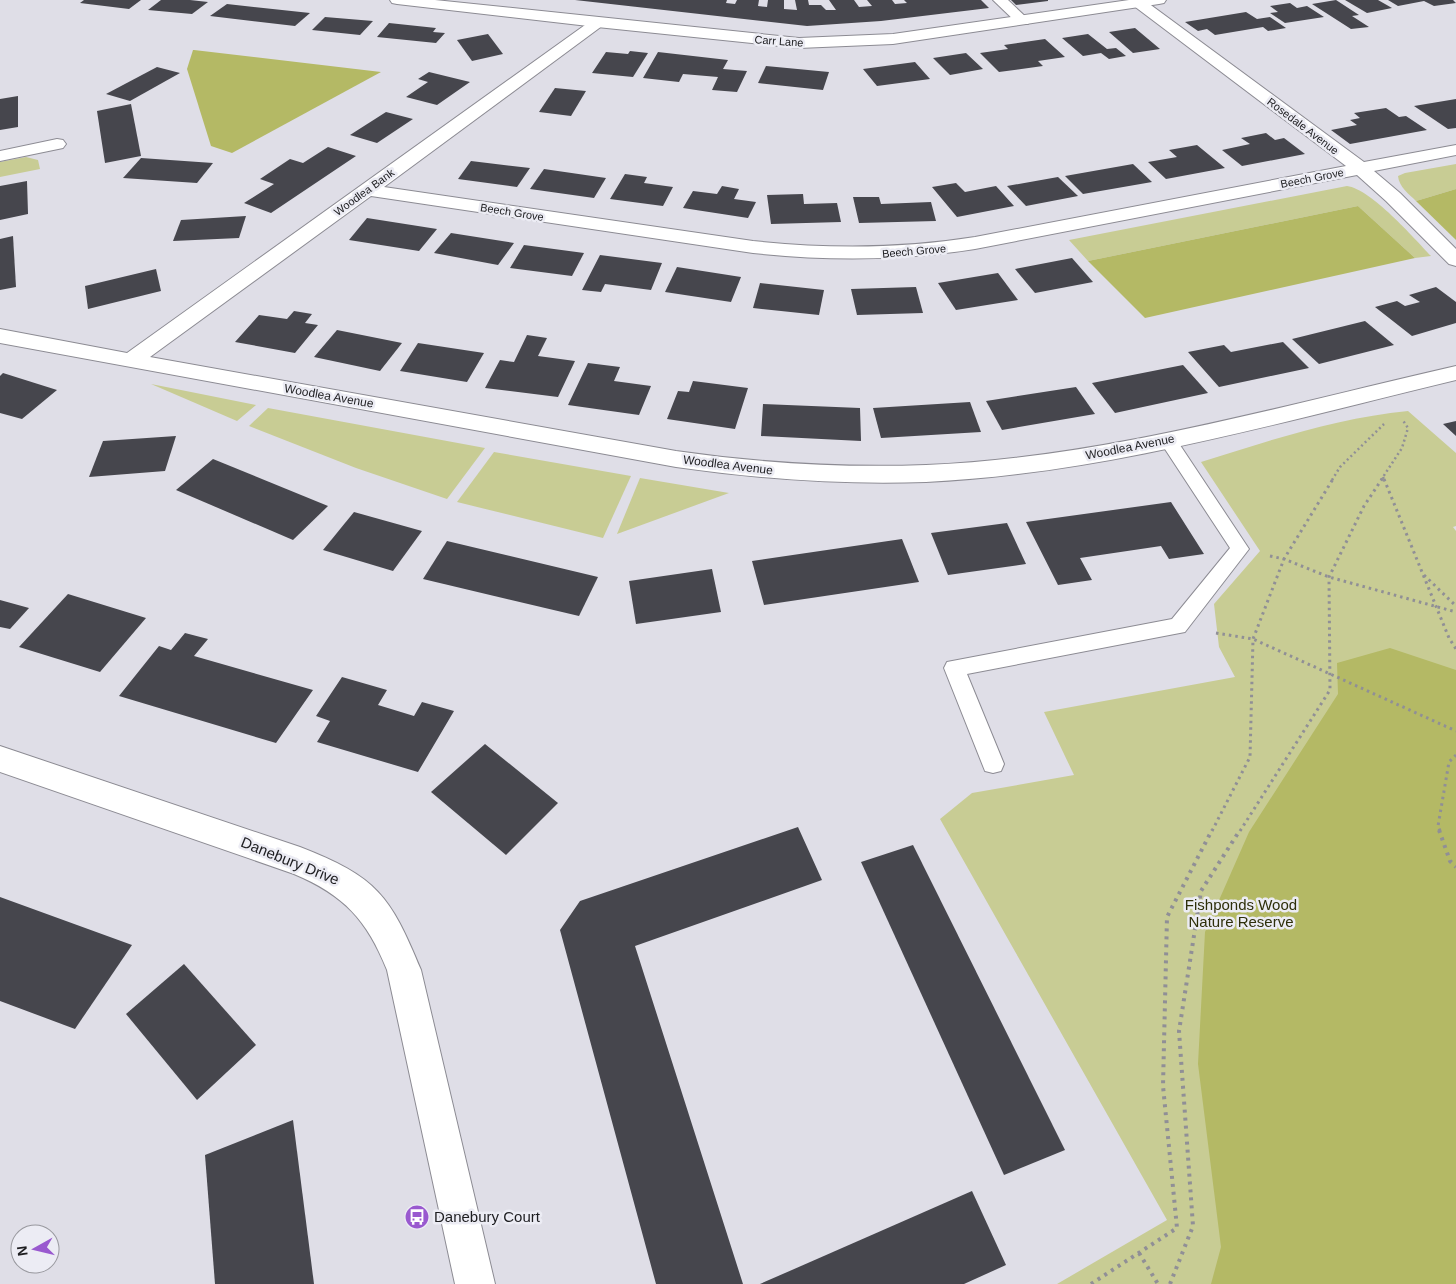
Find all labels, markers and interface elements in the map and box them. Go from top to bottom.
street label: Carr Lane [754,33,804,49]
street label: Rosedale Avenue [1265,95,1341,157]
street label: Woodlea Bank [332,166,397,218]
street label: Beech Grove [1279,166,1345,190]
street label: Beech Grove [479,201,545,223]
street label: Beech Grove [881,242,947,260]
street label: Woodlea Avenue [283,381,375,411]
street label: Woodlea Avenue [1084,431,1176,462]
street label: Woodlea Avenue [682,453,774,477]
street label: Danebury Drive [239,833,342,888]
park label: Fishponds Wood Nature Reserve [1185,896,1297,930]
bus stop icon: Danebury Court [404,1204,430,1230]
place label: Danebury Court [434,1208,541,1225]
north arrow [10,1224,60,1274]
text: N [13,1245,31,1257]

